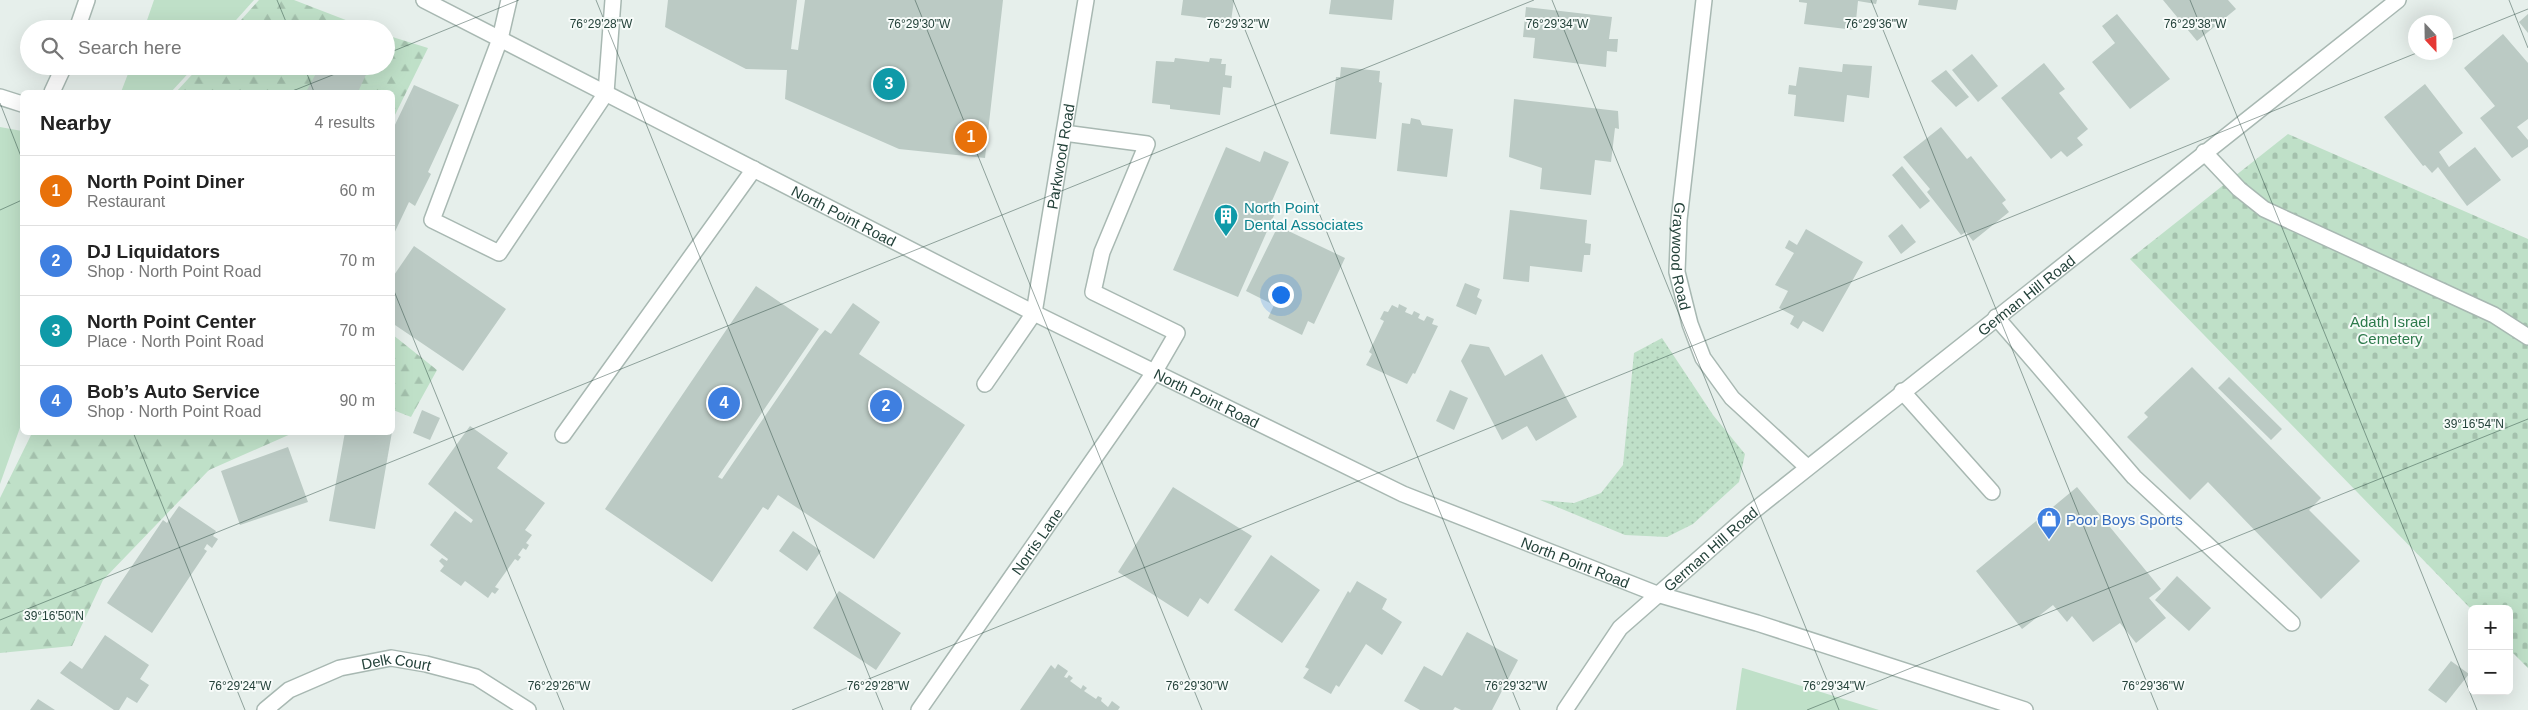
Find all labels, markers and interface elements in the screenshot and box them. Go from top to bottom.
north arrow [2408,15,2453,60]
text: 76°29'28"W [570,17,633,31]
text: 76°29'30"W [888,17,951,31]
text: 76°29'32"W [1207,17,1270,31]
text: 76°29'34"W [1526,17,1589,31]
text: 76°29'36"W [1845,17,1908,31]
text: 76°29'38"W [2164,17,2227,31]
search box [20,20,395,75]
icon: search [38,34,66,62]
text: Search here [78,37,182,58]
pin: 3 [873,65,905,103]
street label: Parkwood Road [1043,102,1077,210]
text: Nearby [40,111,111,134]
text: 4 results [315,114,375,131]
pin: 1 [955,118,987,156]
text: North Point Diner [87,171,244,192]
text: 1 [52,182,60,199]
text: 60 m [339,182,375,199]
street label: North Point Road [789,182,899,249]
text: Restaurant [87,193,165,210]
place label: North Point Dental Associates [1244,199,1363,233]
street label: Graywood Road [1668,202,1695,312]
building icon: North Point Dental Associates [1213,203,1239,237]
text: DJ Liquidators [87,241,220,262]
street label: German Hill Road [1974,251,2078,339]
text: 2 [52,252,60,269]
text: 70 m [339,252,375,269]
text: Shop · North Point Road [87,263,261,280]
your location [1268,282,1294,308]
text: North Point Center [87,311,256,332]
park label: Adath Israel Cemetery [2350,313,2430,347]
text: 3 [52,322,60,339]
text: 70 m [339,322,375,339]
text: Place · North Point Road [87,333,264,350]
street label: North Point Road [1151,365,1262,431]
text: Bob’s Auto Service [87,381,260,402]
pin: 4 [708,384,740,422]
pin: 2 [870,387,902,425]
text: 4 [52,392,60,409]
text: 90 m [339,392,375,409]
text: Shop · North Point Road [87,403,261,420]
text: 39°16'54"N [2444,417,2504,431]
street label: German Hill Road [1660,503,1761,594]
street label: Norris Lane [1008,504,1066,578]
shop icon: Poor Boys Sports [2036,506,2062,540]
place label: Poor Boys Sports [2066,511,2183,528]
street label: North Point Road [1519,533,1632,591]
map controls [2468,605,2513,695]
button: + [2468,605,2513,650]
text: 39°16'50"N [24,609,84,623]
street label: Delk Court [360,650,434,674]
button: − [2468,650,2513,695]
text: 76°29'24"W [209,679,272,693]
text: 76°29'26"W [528,679,591,693]
text: 76°29'28"W [847,679,910,693]
text: 76°29'30"W [1166,679,1229,693]
text: 76°29'32"W [1485,679,1548,693]
text: 76°29'34"W [1803,679,1866,693]
text: 76°29'36"W [2122,679,2185,693]

